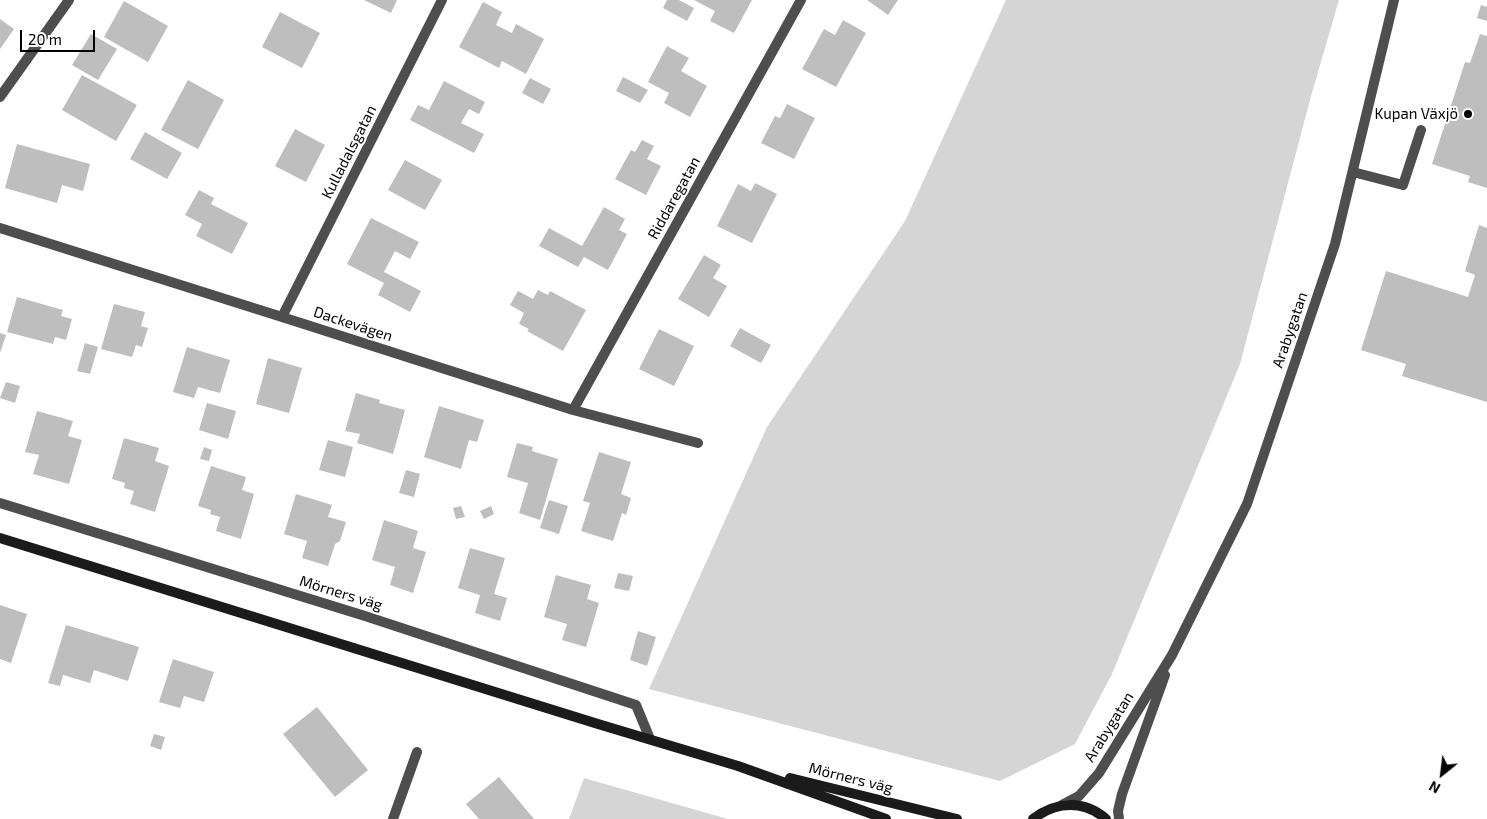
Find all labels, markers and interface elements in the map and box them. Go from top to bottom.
scale bar [22,20,98,52]
text: 20 m [28,30,62,48]
street label: Kulladalsgatan [318,102,380,202]
place label: Kupan Växjö [1375,105,1458,123]
marker: Kupan Växjö [1462,108,1474,120]
street label: Riddaregatan [644,154,704,242]
street label: Arabygatan [1269,290,1311,370]
street label: Dackevägen [311,303,395,345]
street label: Mörners väg [297,572,385,614]
street label: Arabygatan [1080,689,1138,765]
north arrow [1417,749,1467,799]
street label: Mörners väg [807,759,895,797]
text: N [1426,778,1443,797]

